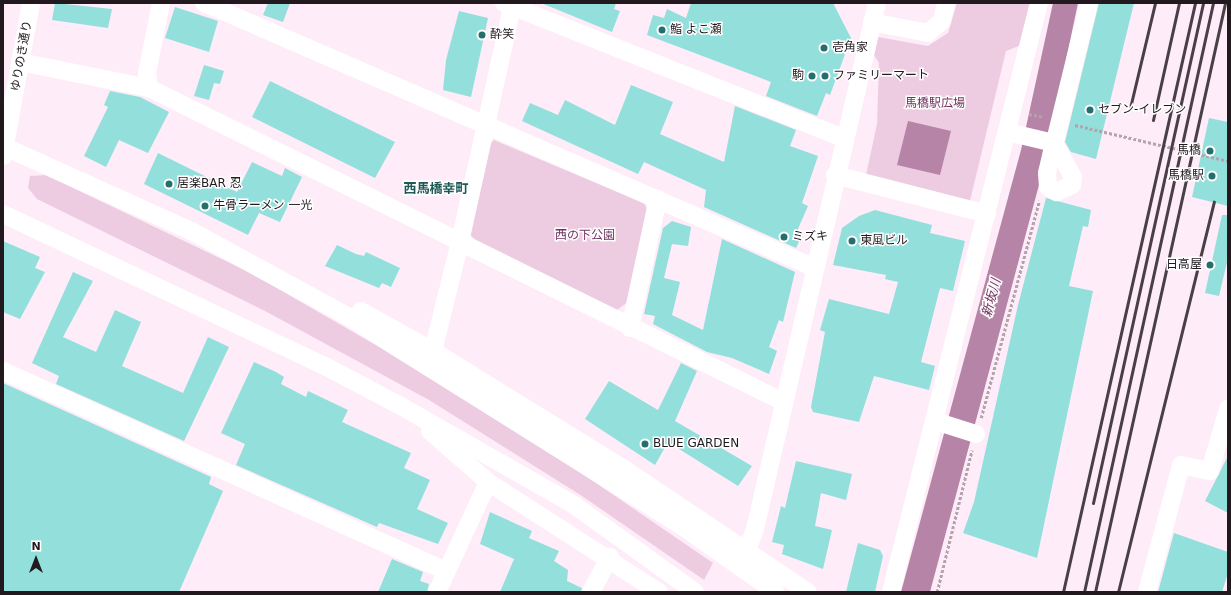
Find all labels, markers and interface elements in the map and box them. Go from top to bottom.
street label: ゆりのき通り [9,19,35,93]
place label: 鮨 よこ瀬 [670,23,722,37]
marker: 鮨 よこ瀬 [657,25,667,35]
place label: 酔笑 [490,28,514,42]
marker: 酔笑 [477,30,487,40]
place label: 壱角家 [832,41,868,55]
marker: 壱角家 [819,43,829,53]
place label: 駒 [792,69,804,83]
place label: ファミリーマート [833,69,929,83]
marker: 駒 [807,71,817,81]
marker: ファミリーマート [820,71,830,81]
park label: 馬橋駅広場 [905,97,965,111]
place label: セブン-イレブン [1098,103,1186,117]
marker: セブン-イレブン [1085,105,1095,115]
place label: 馬橋 [1177,144,1201,158]
marker: 馬橋 [1204,145,1216,157]
place label: 馬橋駅 [1168,169,1204,183]
marker: 馬橋駅 [1207,171,1217,181]
place label: 居楽BAR 忍 [177,177,242,191]
marker: 居楽BAR 忍 [164,179,174,189]
district label: 西馬橋幸町 [404,181,468,197]
place label: 牛骨ラーメン 一光 [213,199,313,213]
marker: 牛骨ラーメン 一光 [200,201,210,211]
park label: 西の下公園 [555,229,615,243]
place label: ミズキ [792,230,828,244]
marker: ミズキ [779,232,789,242]
place label: 東風ビル [860,234,908,248]
marker: 東風ビル [847,236,857,246]
place label: 日高屋 [1166,258,1202,272]
marker: 日高屋 [1205,260,1215,270]
water label: 新坂川 [979,277,1005,319]
place label: BLUE GARDEN [653,437,739,451]
marker: BLUE GARDEN [640,439,650,449]
north arrow [16,539,56,579]
text: N [31,540,41,553]

